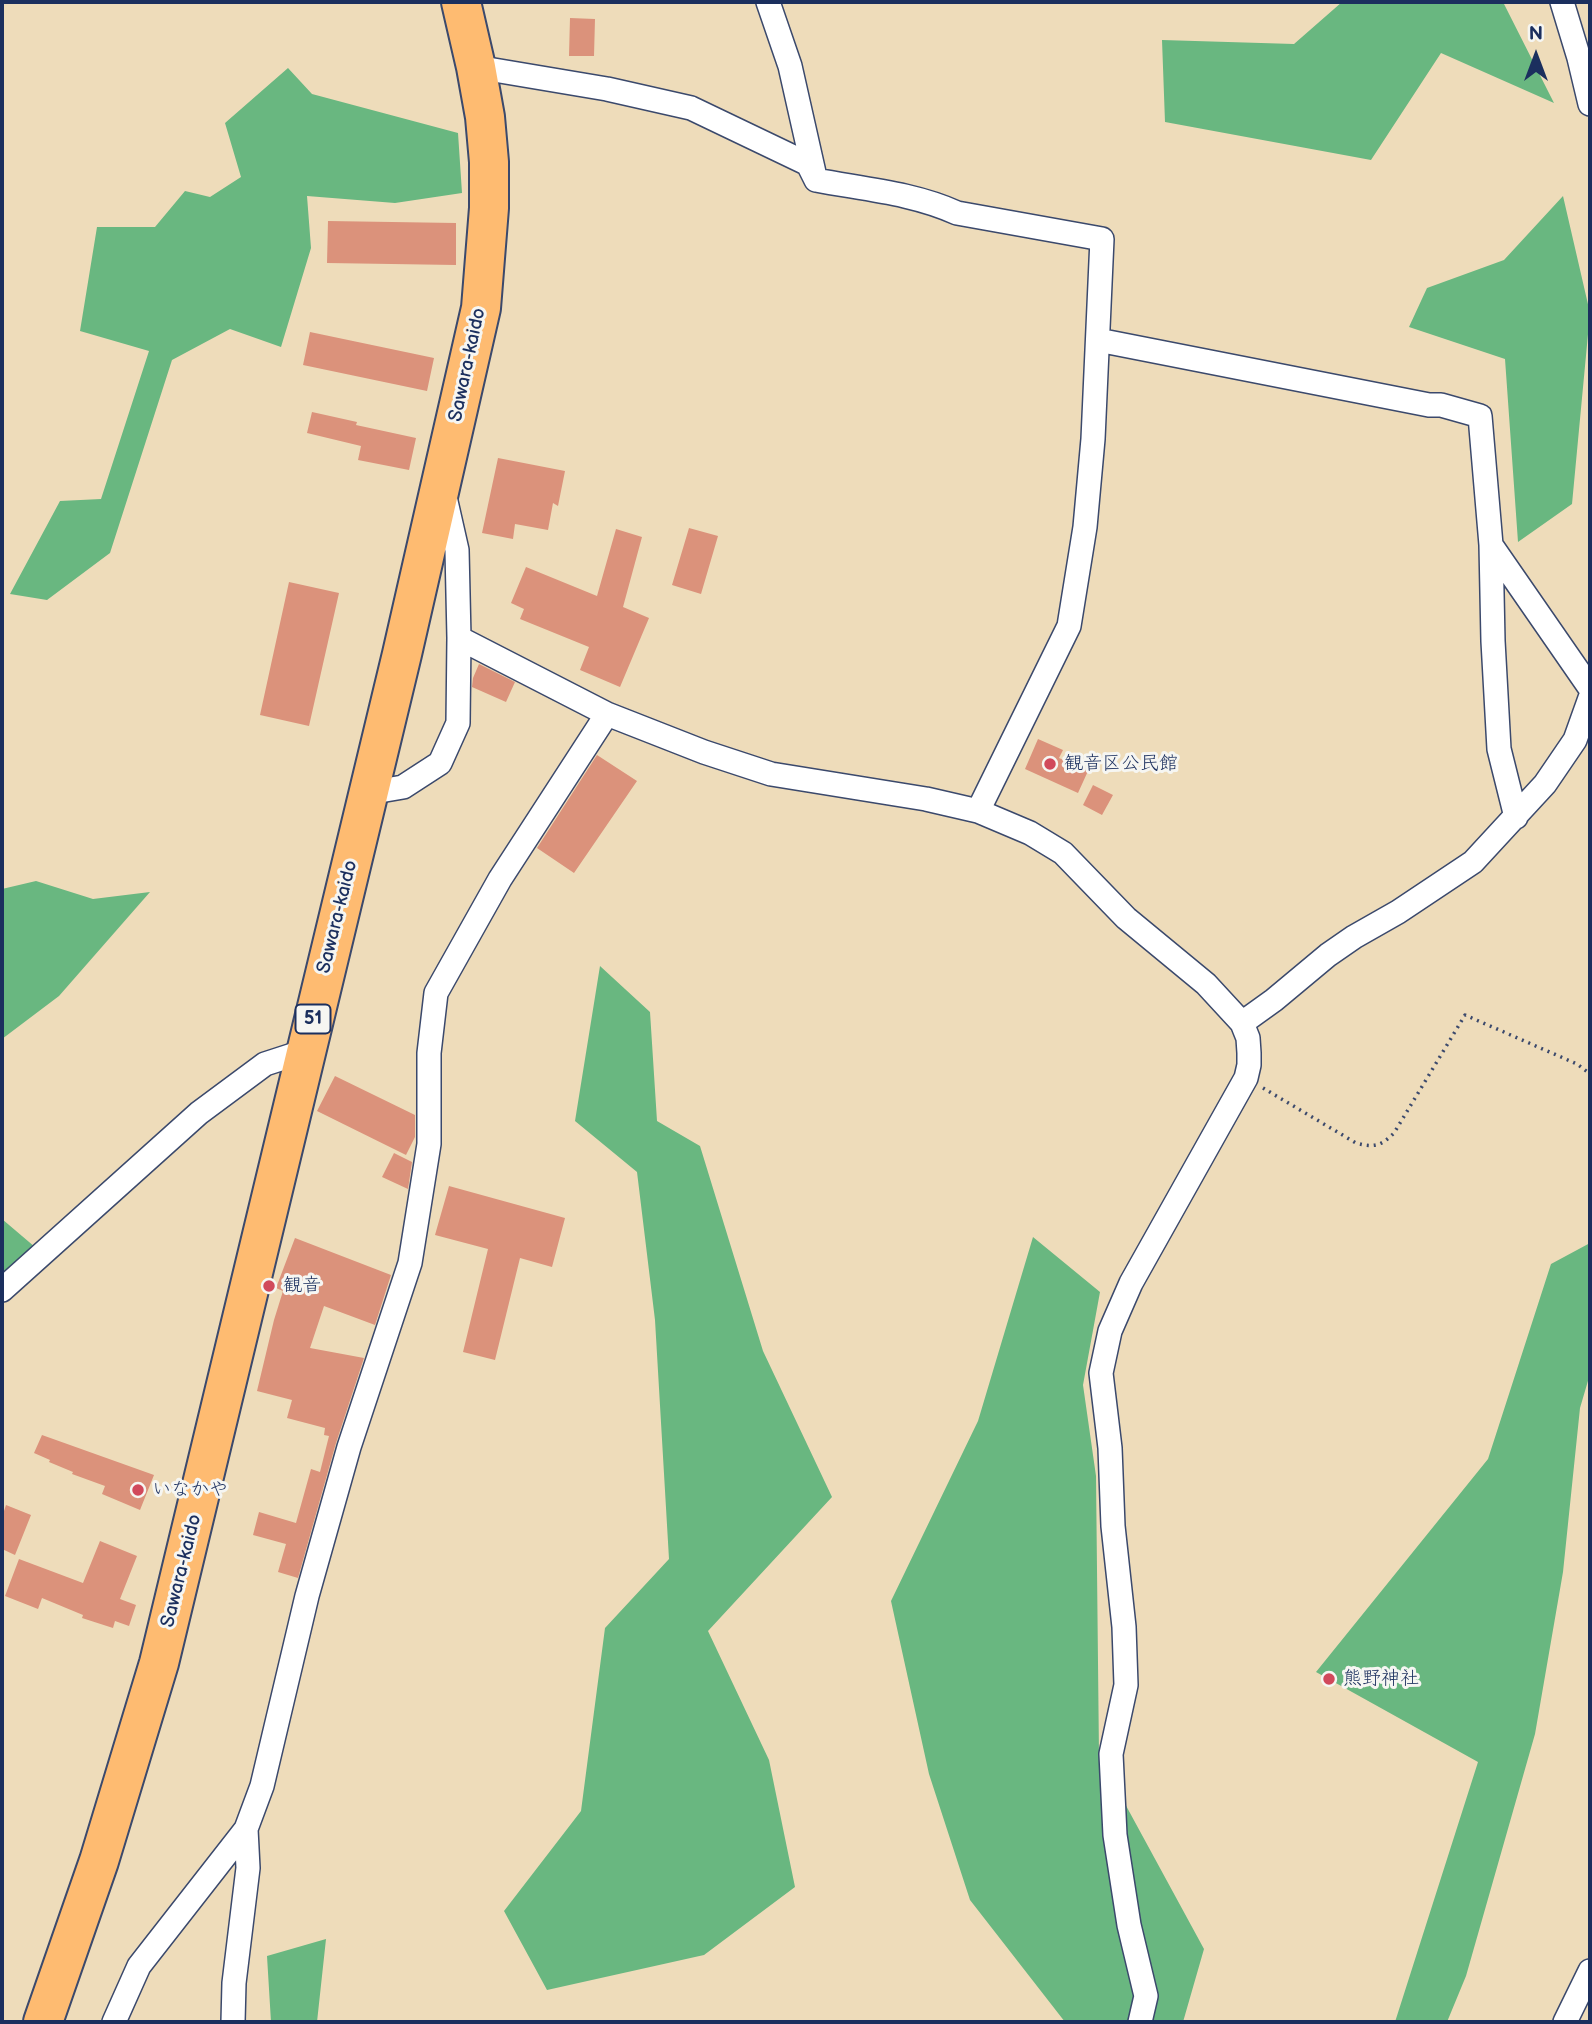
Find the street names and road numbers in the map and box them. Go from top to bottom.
street label: Sawara-kaido [445,306,491,424]
street label: Sawara-kaido [313,858,363,976]
road number: 51 [296,1004,330,1034]
street label: Sawara-kaido [157,1512,207,1630]

